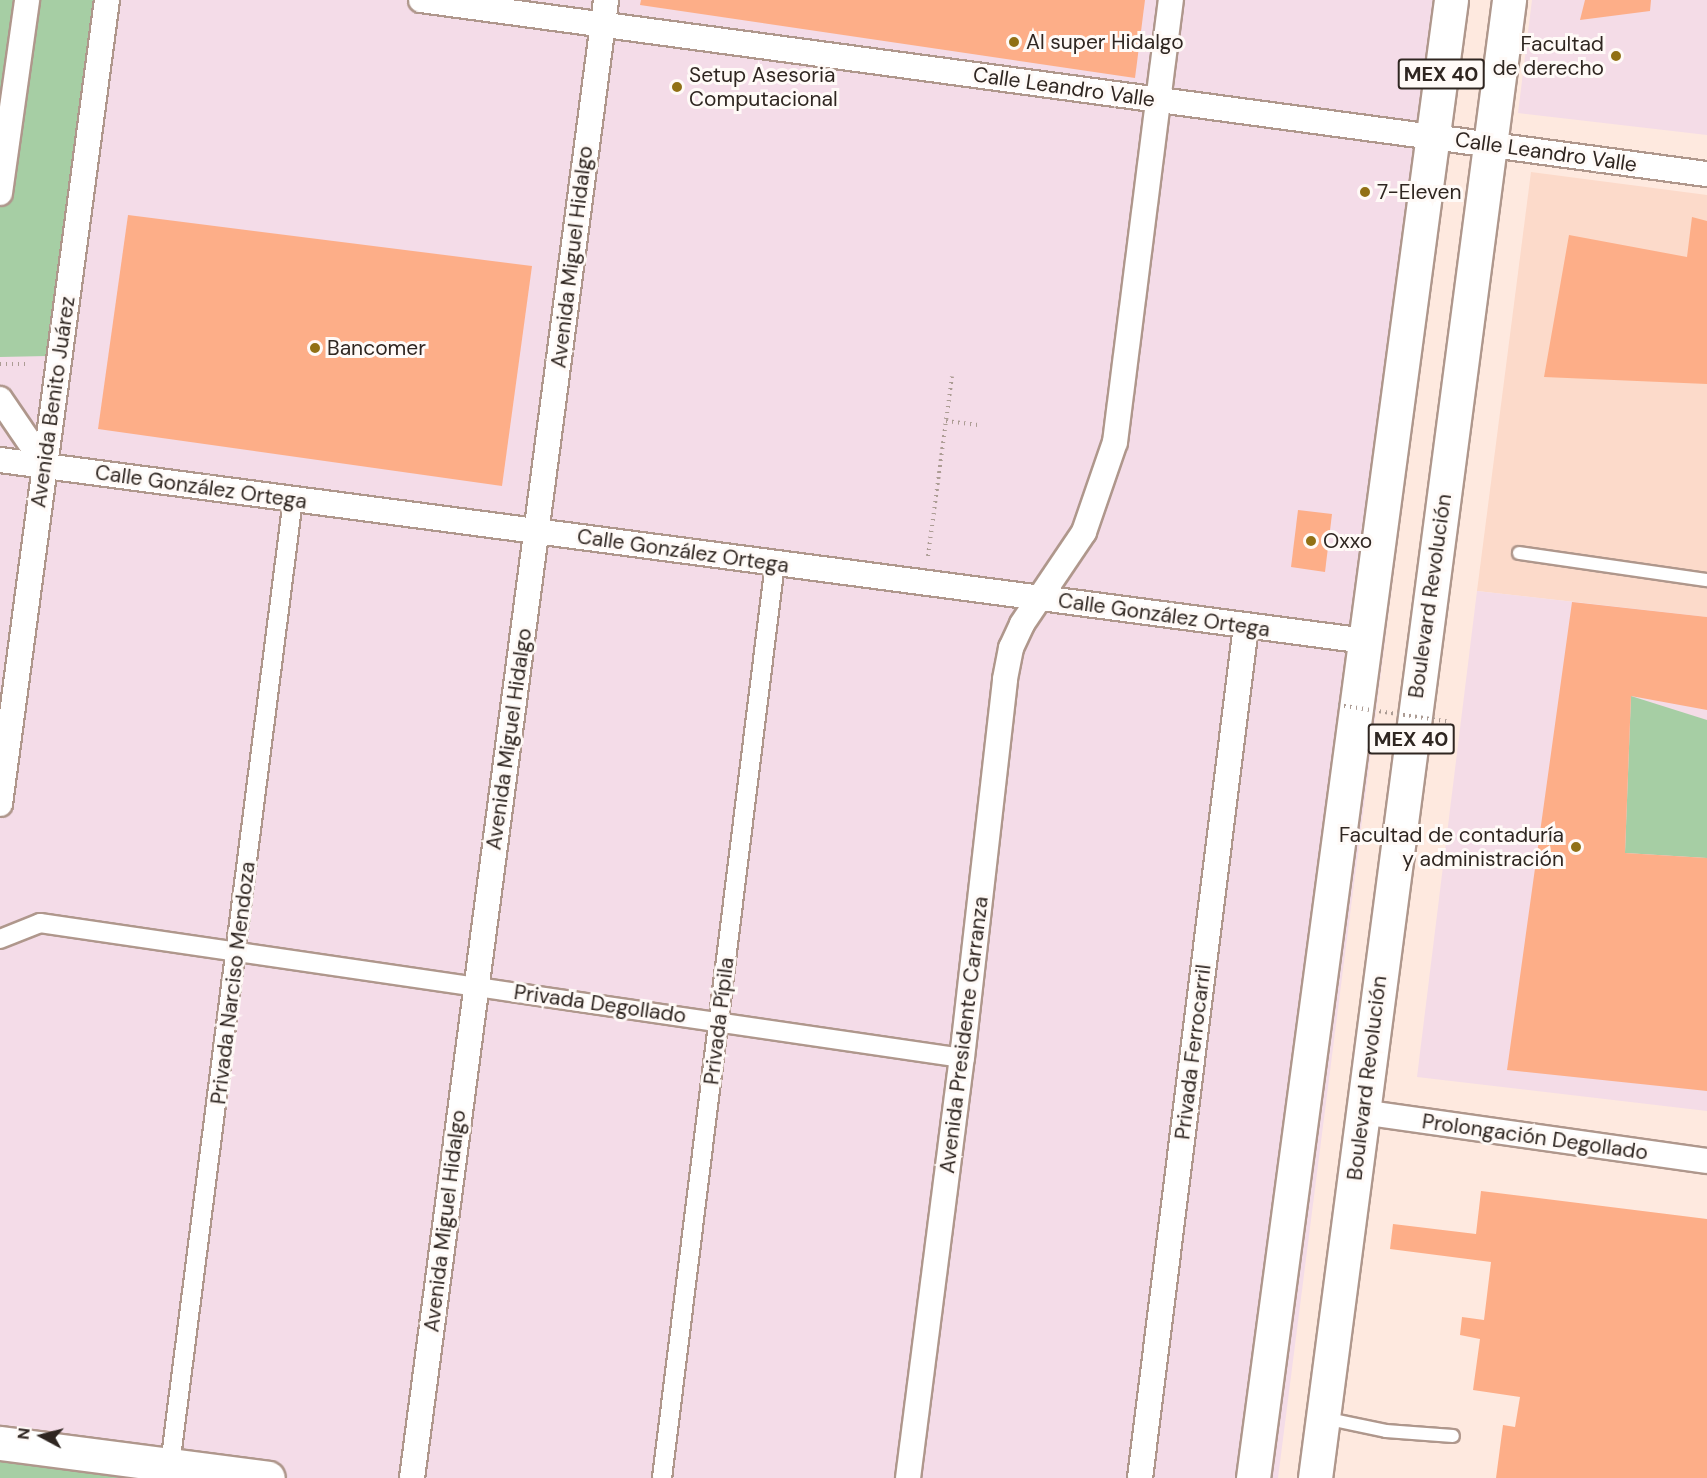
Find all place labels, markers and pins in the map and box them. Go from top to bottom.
place label: Al super Hidalgo [1026,29,1184,55]
place label: Facultad de derecho [1492,31,1604,81]
marker: Al super Hidalgo [1007,35,1021,49]
marker: Facultad de derecho [1609,49,1623,63]
place label: Setup Asesoria Computacional [689,62,838,112]
marker: Setup Asesoria Computacional [670,80,684,94]
place label: 7-Eleven [1377,179,1461,205]
marker: 7-Eleven [1358,185,1372,199]
place label: Bancomer [327,335,426,361]
marker: Bancomer [308,341,322,355]
place label: Oxxo [1323,528,1372,554]
marker: Oxxo [1304,534,1318,548]
place label: Facultad de contaduría y administración [1339,822,1564,872]
marker: Facultad de contaduría y administración [1569,840,1583,854]

